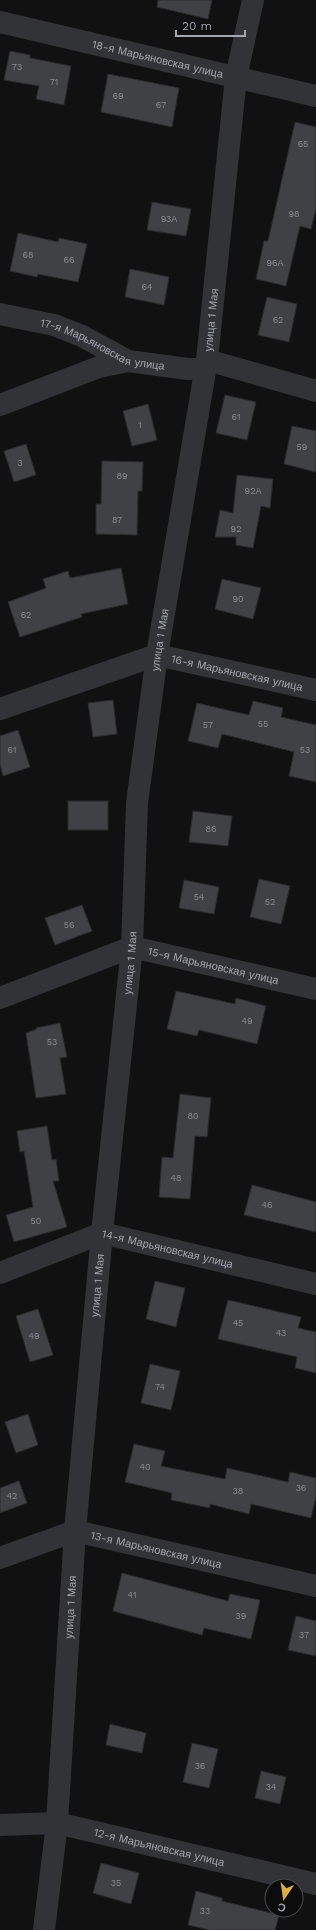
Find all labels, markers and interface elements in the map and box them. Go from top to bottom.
scale bar [176,12,245,38]
text: 20 m [182,19,212,33]
street label: 18-я Марьяновская улица [91,37,225,81]
house number: 73 [12,62,22,72]
house number: 71 [50,77,58,87]
house number: 69 [112,91,124,101]
house number: 67 [156,100,166,110]
house number: 65 [298,139,308,149]
house number: 98 [288,209,300,219]
house number: 93А [161,214,177,224]
house number: 68 [22,250,34,260]
house number: 66 [64,255,74,265]
house number: 96А [266,258,284,268]
house number: 64 [142,282,153,292]
street label: улица 1 Мая [201,288,221,352]
house number: 62 [273,315,283,325]
street label: 17-я Марьяновская улица [39,316,166,372]
house number: 61 [232,412,240,422]
house number: 1 [138,420,142,430]
house number: 59 [297,442,307,452]
house number: 3 [17,458,23,468]
house number: 89 [116,471,128,481]
house number: 92А [245,486,261,496]
house number: 87 [112,515,122,525]
house number: 92 [231,524,241,534]
house number: 90 [232,594,244,604]
street label: улица 1 Мая [148,607,171,672]
house number: 62 [21,610,31,620]
street label: 16-я Марьяновская улица [170,652,305,694]
house number: 55 [258,719,268,729]
house number: 57 [203,720,213,730]
house number: 61 [8,745,16,755]
house number: 53 [300,745,310,755]
house number: 86 [205,824,217,834]
house number: 54 [194,892,205,902]
house number: 52 [265,897,275,907]
house number: 56 [64,920,74,930]
street label: улица 1 Мая [121,931,139,995]
street label: 15-я Марьяновская улица [147,944,281,987]
house number: 49 [241,1016,253,1026]
house number: 53 [47,1037,57,1047]
house number: 80 [187,1111,199,1121]
house number: 48 [170,1173,182,1183]
house number: 46 [262,1200,272,1210]
house number: 50 [31,1216,42,1226]
street label: 14-я Марьяновская улица [101,1227,235,1271]
street label: улица 1 Мая [88,1253,107,1317]
house number: 45 [233,1318,243,1328]
house number: 43 [276,1328,286,1338]
house number: 49 [28,1331,40,1341]
house number: 74 [155,1382,165,1392]
house number: 40 [139,1462,151,1472]
house number: 36 [296,1483,306,1493]
house number: 38 [233,1486,243,1496]
house number: 42 [7,1491,17,1501]
street label: 13-я Марьяновская улица [89,1528,224,1571]
street label: улица 1 Мая [62,1575,79,1639]
house number: 41 [128,1590,136,1600]
house number: 39 [236,1611,246,1621]
house number: 37 [299,1630,309,1640]
house number: 36 [195,1761,205,1771]
house number: 34 [266,1782,277,1792]
street label: 12-я Марьяновская улица [93,1825,227,1869]
house number: 35 [111,1878,121,1888]
north arrow [264,1878,304,1918]
text: С [276,1900,287,1914]
house number: 33 [200,1906,210,1916]

